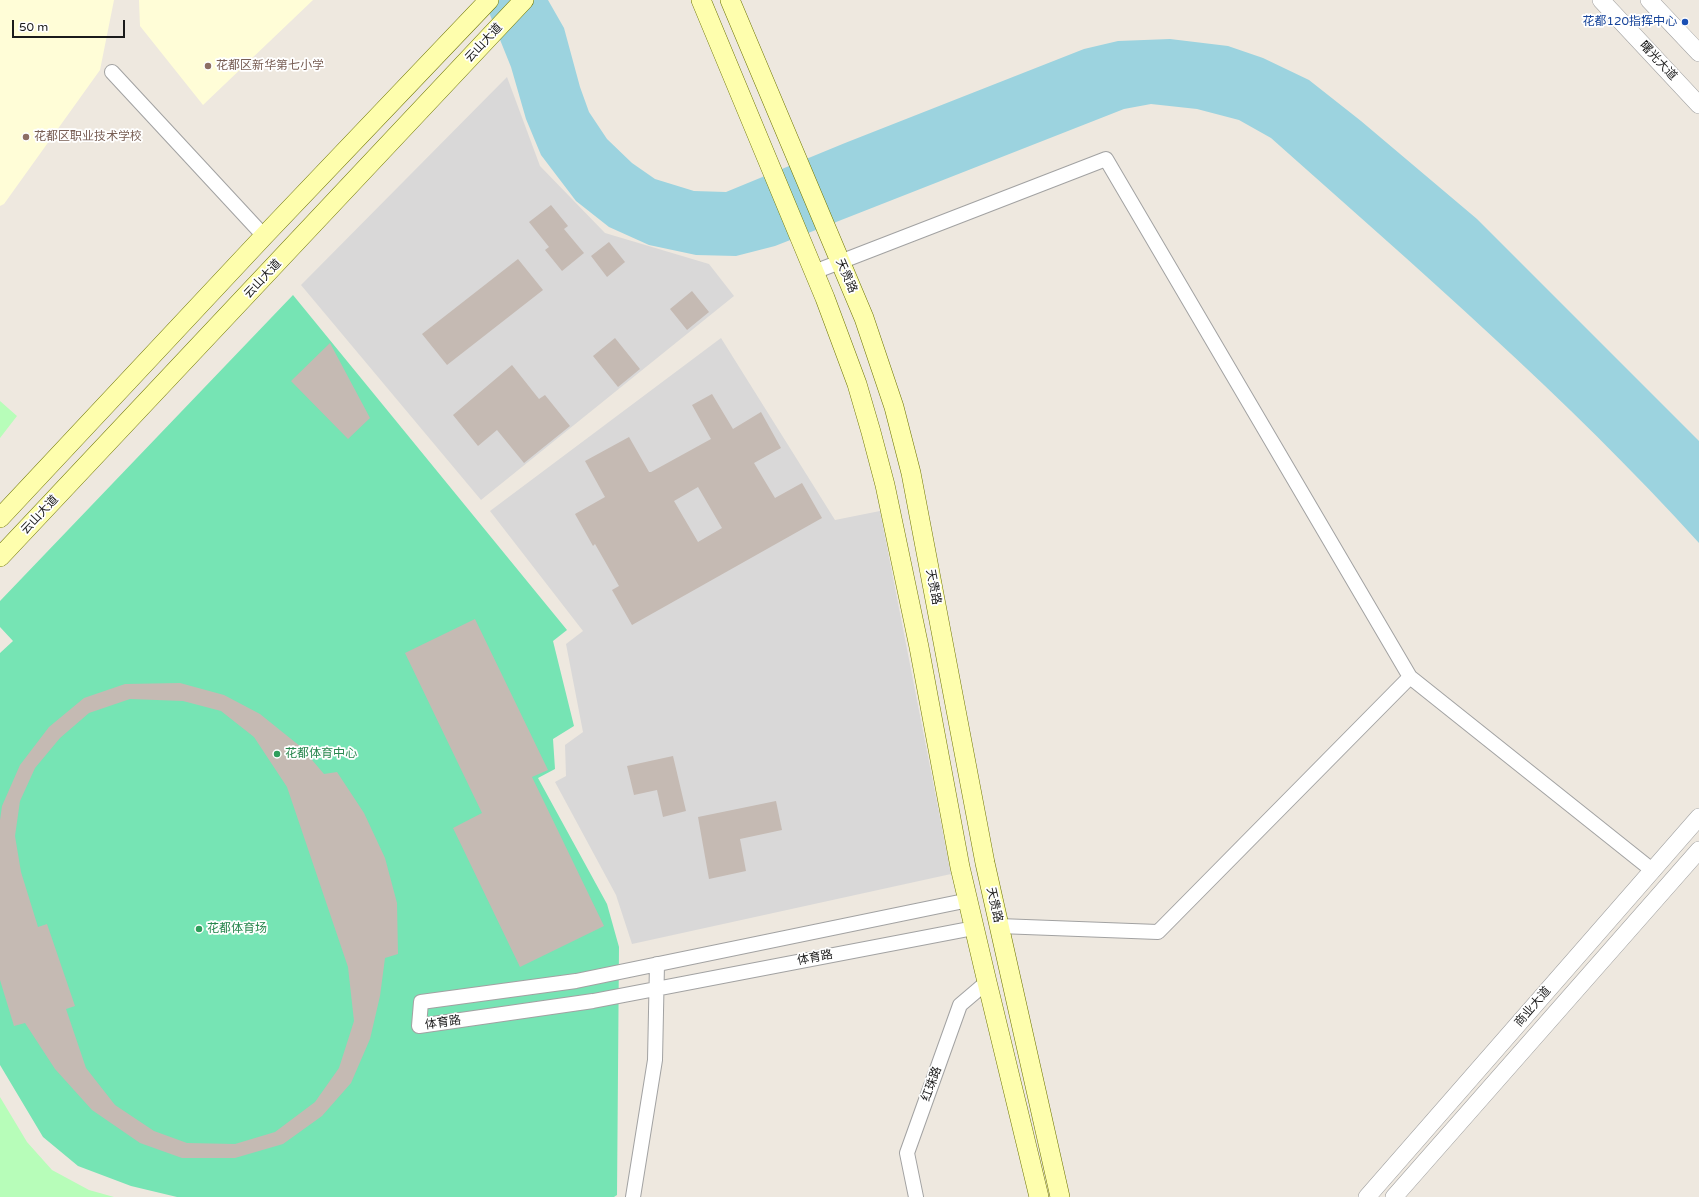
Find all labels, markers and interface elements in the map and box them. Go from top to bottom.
scale bar [14,12,127,38]
place label: 花都120指挥中心 [1582,15,1677,29]
marker: 花都120指挥中心 [1680,17,1690,27]
text: 50 m [19,20,48,34]
street label: 云山大道 [462,21,506,65]
street label: 曙光大道 [1636,39,1680,83]
place label: 花都区新华第七小学 [216,59,324,73]
marker: 花都区新华第七小学 [203,61,213,71]
place label: 花都区职业技术学校 [34,130,142,144]
marker: 花都区职业技术学校 [21,132,31,142]
street label: 云山大道 [241,257,285,301]
street label: 天贵路 [832,257,860,295]
street label: 云山大道 [18,493,62,537]
street label: 天贵路 [922,568,944,606]
place label: 花都体育中心 [285,747,357,761]
marker: 花都体育中心 [272,749,282,759]
street label: 天贵路 [983,886,1005,924]
place label: 花都体育场 [207,922,267,936]
marker: 花都体育场 [194,924,204,934]
street label: 体育路 [796,947,834,969]
street label: 商业大道 [1512,984,1554,1030]
street label: 体育路 [424,1013,462,1033]
street label: 红珠路 [919,1065,945,1103]

